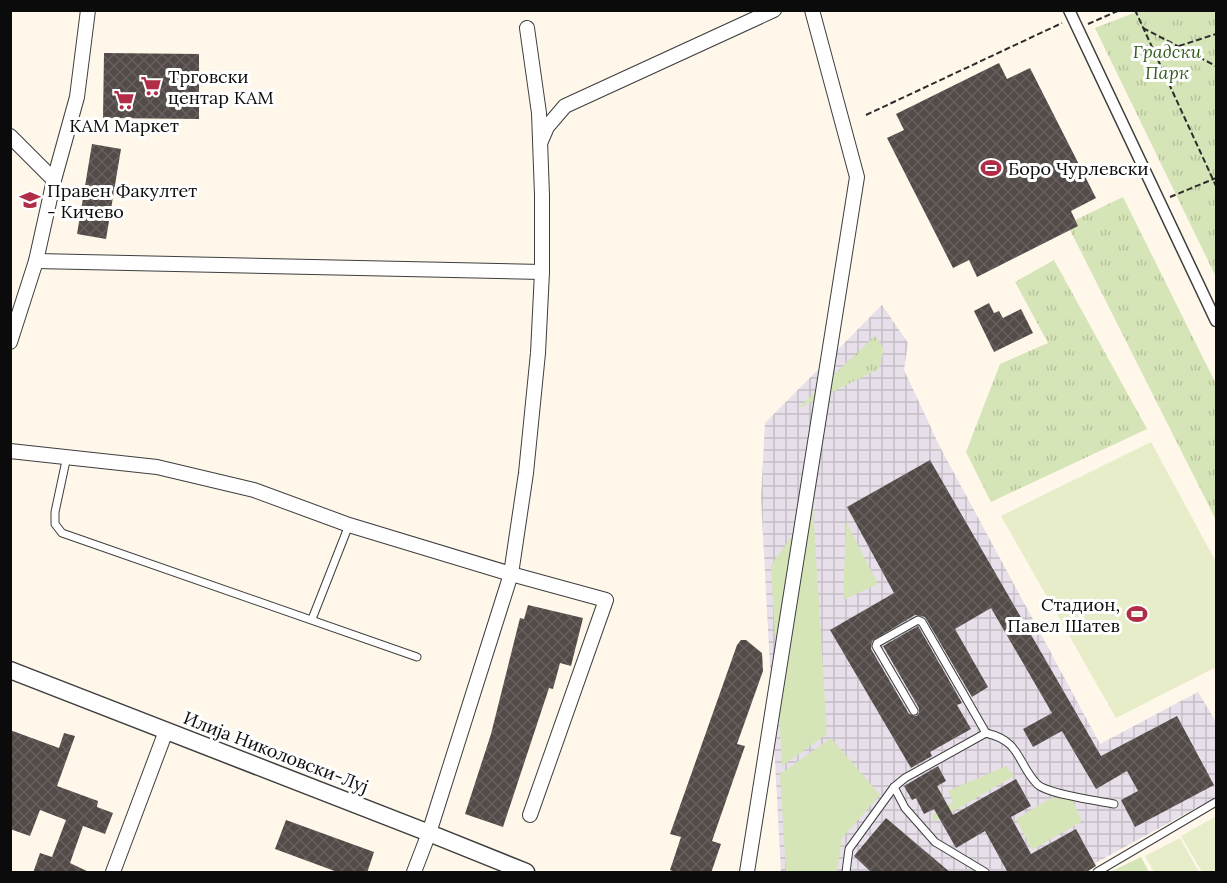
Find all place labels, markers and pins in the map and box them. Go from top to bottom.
place label: Трговски центар КАМ [168,65,274,109]
supermarket icon: Трговски центар КАМ [139,74,163,98]
supermarket icon: КАМ Маркет [112,88,136,112]
place label: КАМ Маркет [69,114,179,137]
sports icon: Боро Чурлевски [979,156,1003,180]
place label: Боро Чурлевски [1008,157,1149,180]
place label: Правен Факултет - Кичево [47,179,197,223]
school or university icon: Правен Факултет - Кичево [18,188,42,212]
place label: Стадион, Павел Шатев [1007,593,1120,637]
sports icon: Стадион, Павел Шатев [1125,602,1149,626]

